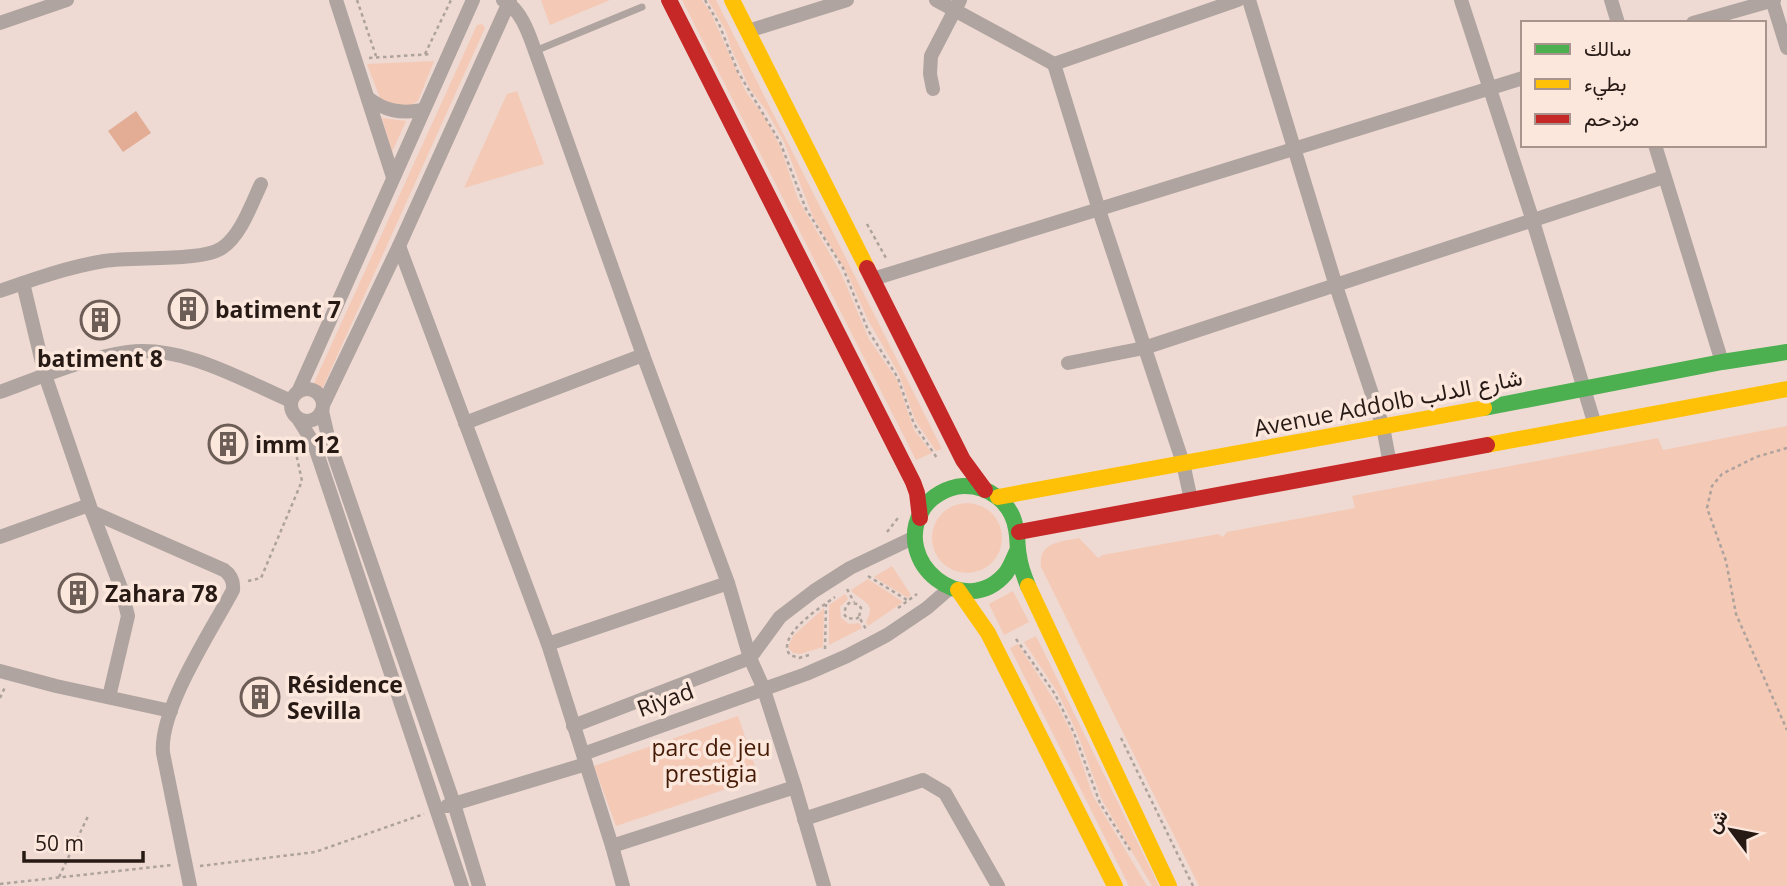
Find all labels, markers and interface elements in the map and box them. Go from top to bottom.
legend [1521,21,1766,147]
text: سالك [1584,34,1631,62]
text: بطيء [1584,69,1627,101]
text: مزدحم [1584,104,1639,133]
building icon: batiment 7 [167,288,209,330]
place label: batiment 7 [215,293,341,325]
building icon: batiment 8 [79,299,121,341]
place label: batiment 8 [37,342,163,374]
street label: Avenue Addolb شارع الدلب [1251,360,1525,445]
building icon: imm 12 [207,423,249,465]
place label: imm 12 [255,428,339,460]
building icon: Zahara 78 [57,572,99,614]
place label: Zahara 78 [105,577,218,609]
place label: Résidence Sevilla [287,668,403,726]
street label: Riyad [632,674,698,724]
building icon: Résidence Sevilla [239,676,281,718]
park label: parc de jeu prestigia [651,731,771,789]
north arrow [1696,795,1766,865]
text: ش [1700,804,1734,838]
scale bar [24,820,144,864]
text: 50 m [35,829,84,857]

